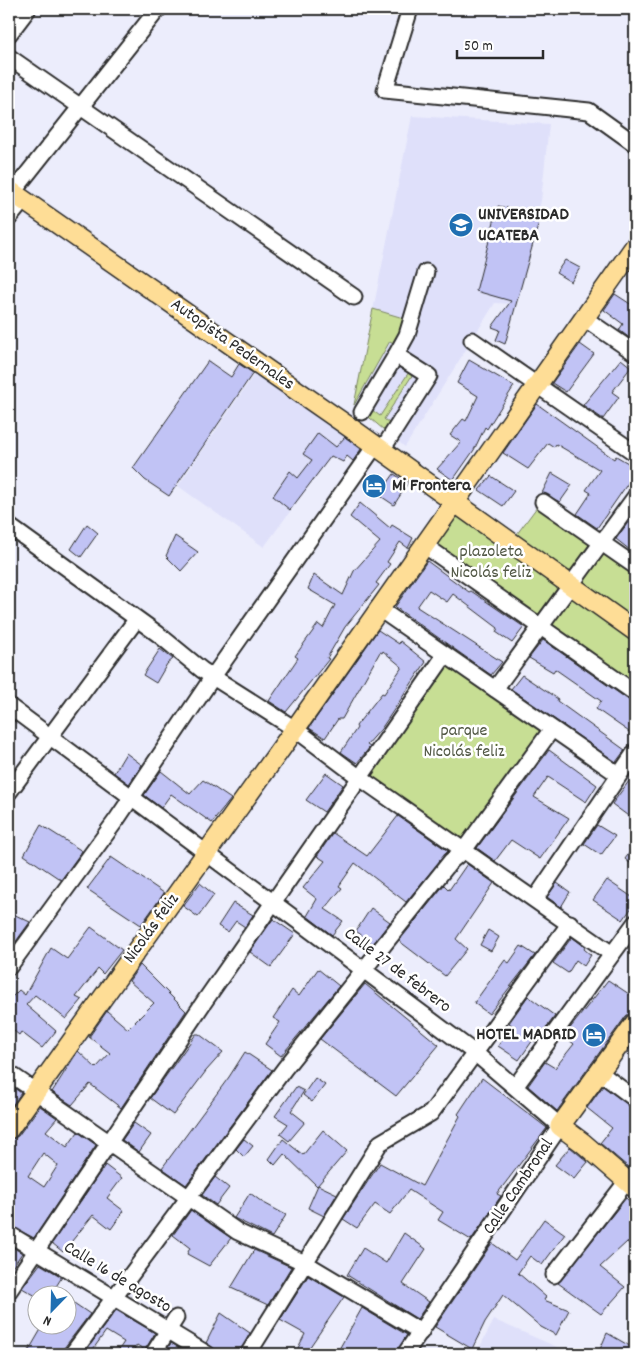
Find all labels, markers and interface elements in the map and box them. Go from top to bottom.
scale bar [457,28,543,60]
text: 50 m [464,36,493,58]
place label: UNIVERSIDAD UCATEBA [478,203,569,249]
school or university icon: UNIVERSIDAD UCATEBA [448,212,474,238]
street label: Autopista Pedernales [165,293,299,397]
hotel icon: Mi Frontera [361,473,387,499]
place label: Mi Frontera [392,474,471,499]
park label: plazoleta Nicolás feliz [450,540,532,586]
park label: parque Nicolás feliz [423,719,505,765]
street label: Nicolás feliz [118,889,186,969]
street label: Calle 27 de febrero [338,922,456,1020]
hotel icon: HOTEL MADRID [581,1022,607,1048]
place label: HOTEL MADRID [476,1023,577,1048]
street label: Calle Cambronal [478,1133,561,1240]
street label: Calle 16 de agosto [58,1236,176,1320]
north arrow [28,1286,78,1336]
text: N [41,1310,55,1331]

